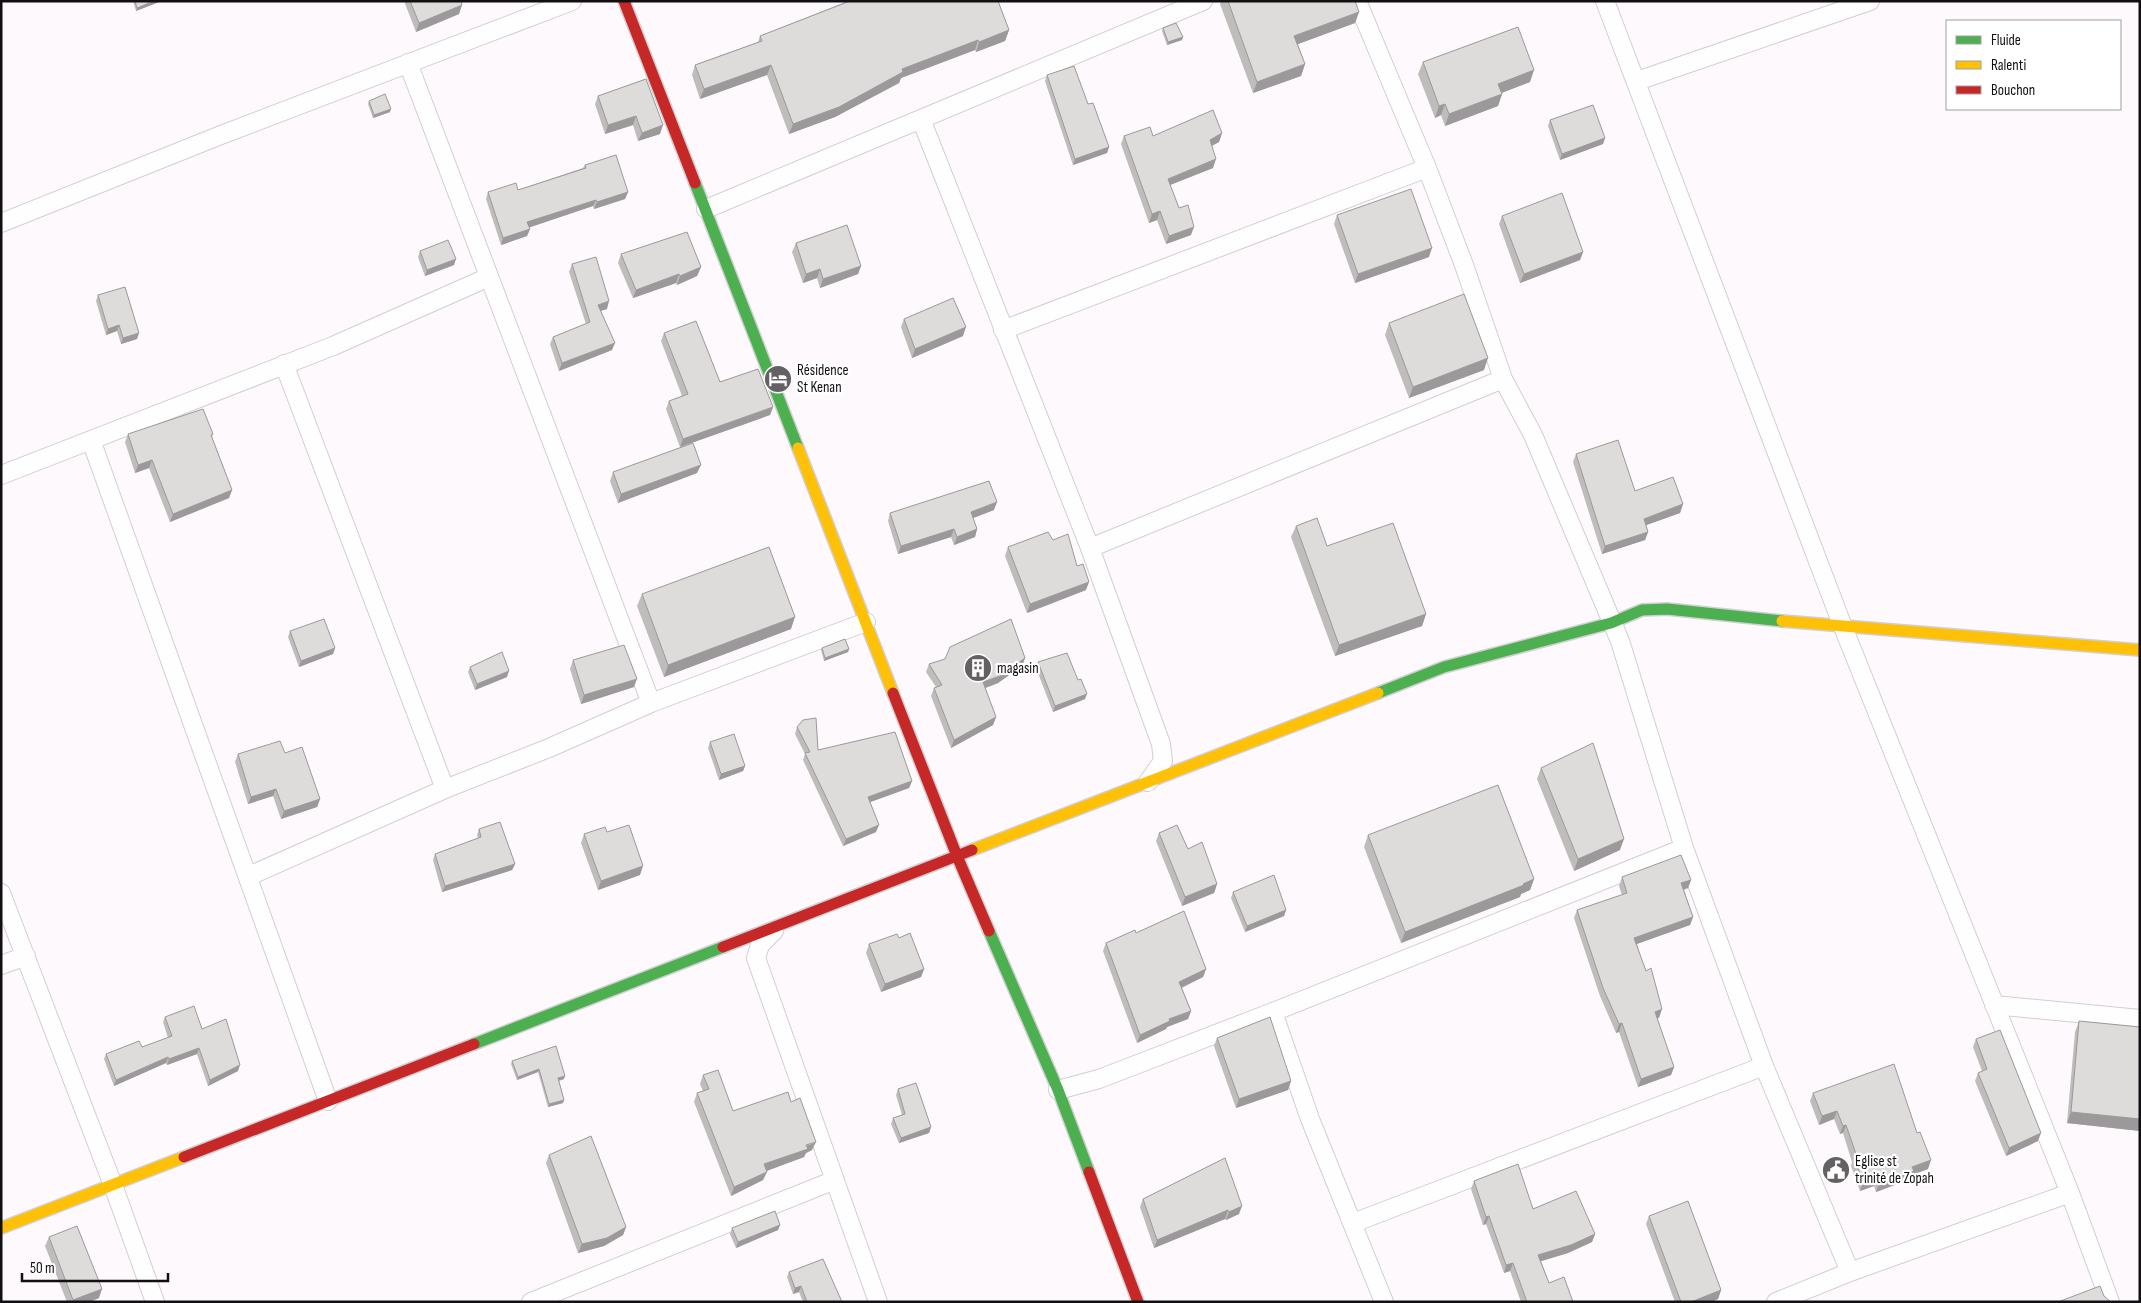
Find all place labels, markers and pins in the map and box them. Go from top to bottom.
place label: Résidence St Kenan [797,361,849,397]
hotel icon: Résidence St Kenan [763,364,793,394]
building icon: magasin [963,653,993,683]
place label: magasin [997,659,1039,678]
place label: Eglise st trinité de Zopah [1855,1152,1934,1188]
public building icon: Eglise st trinité de Zopah [1821,1155,1851,1185]

